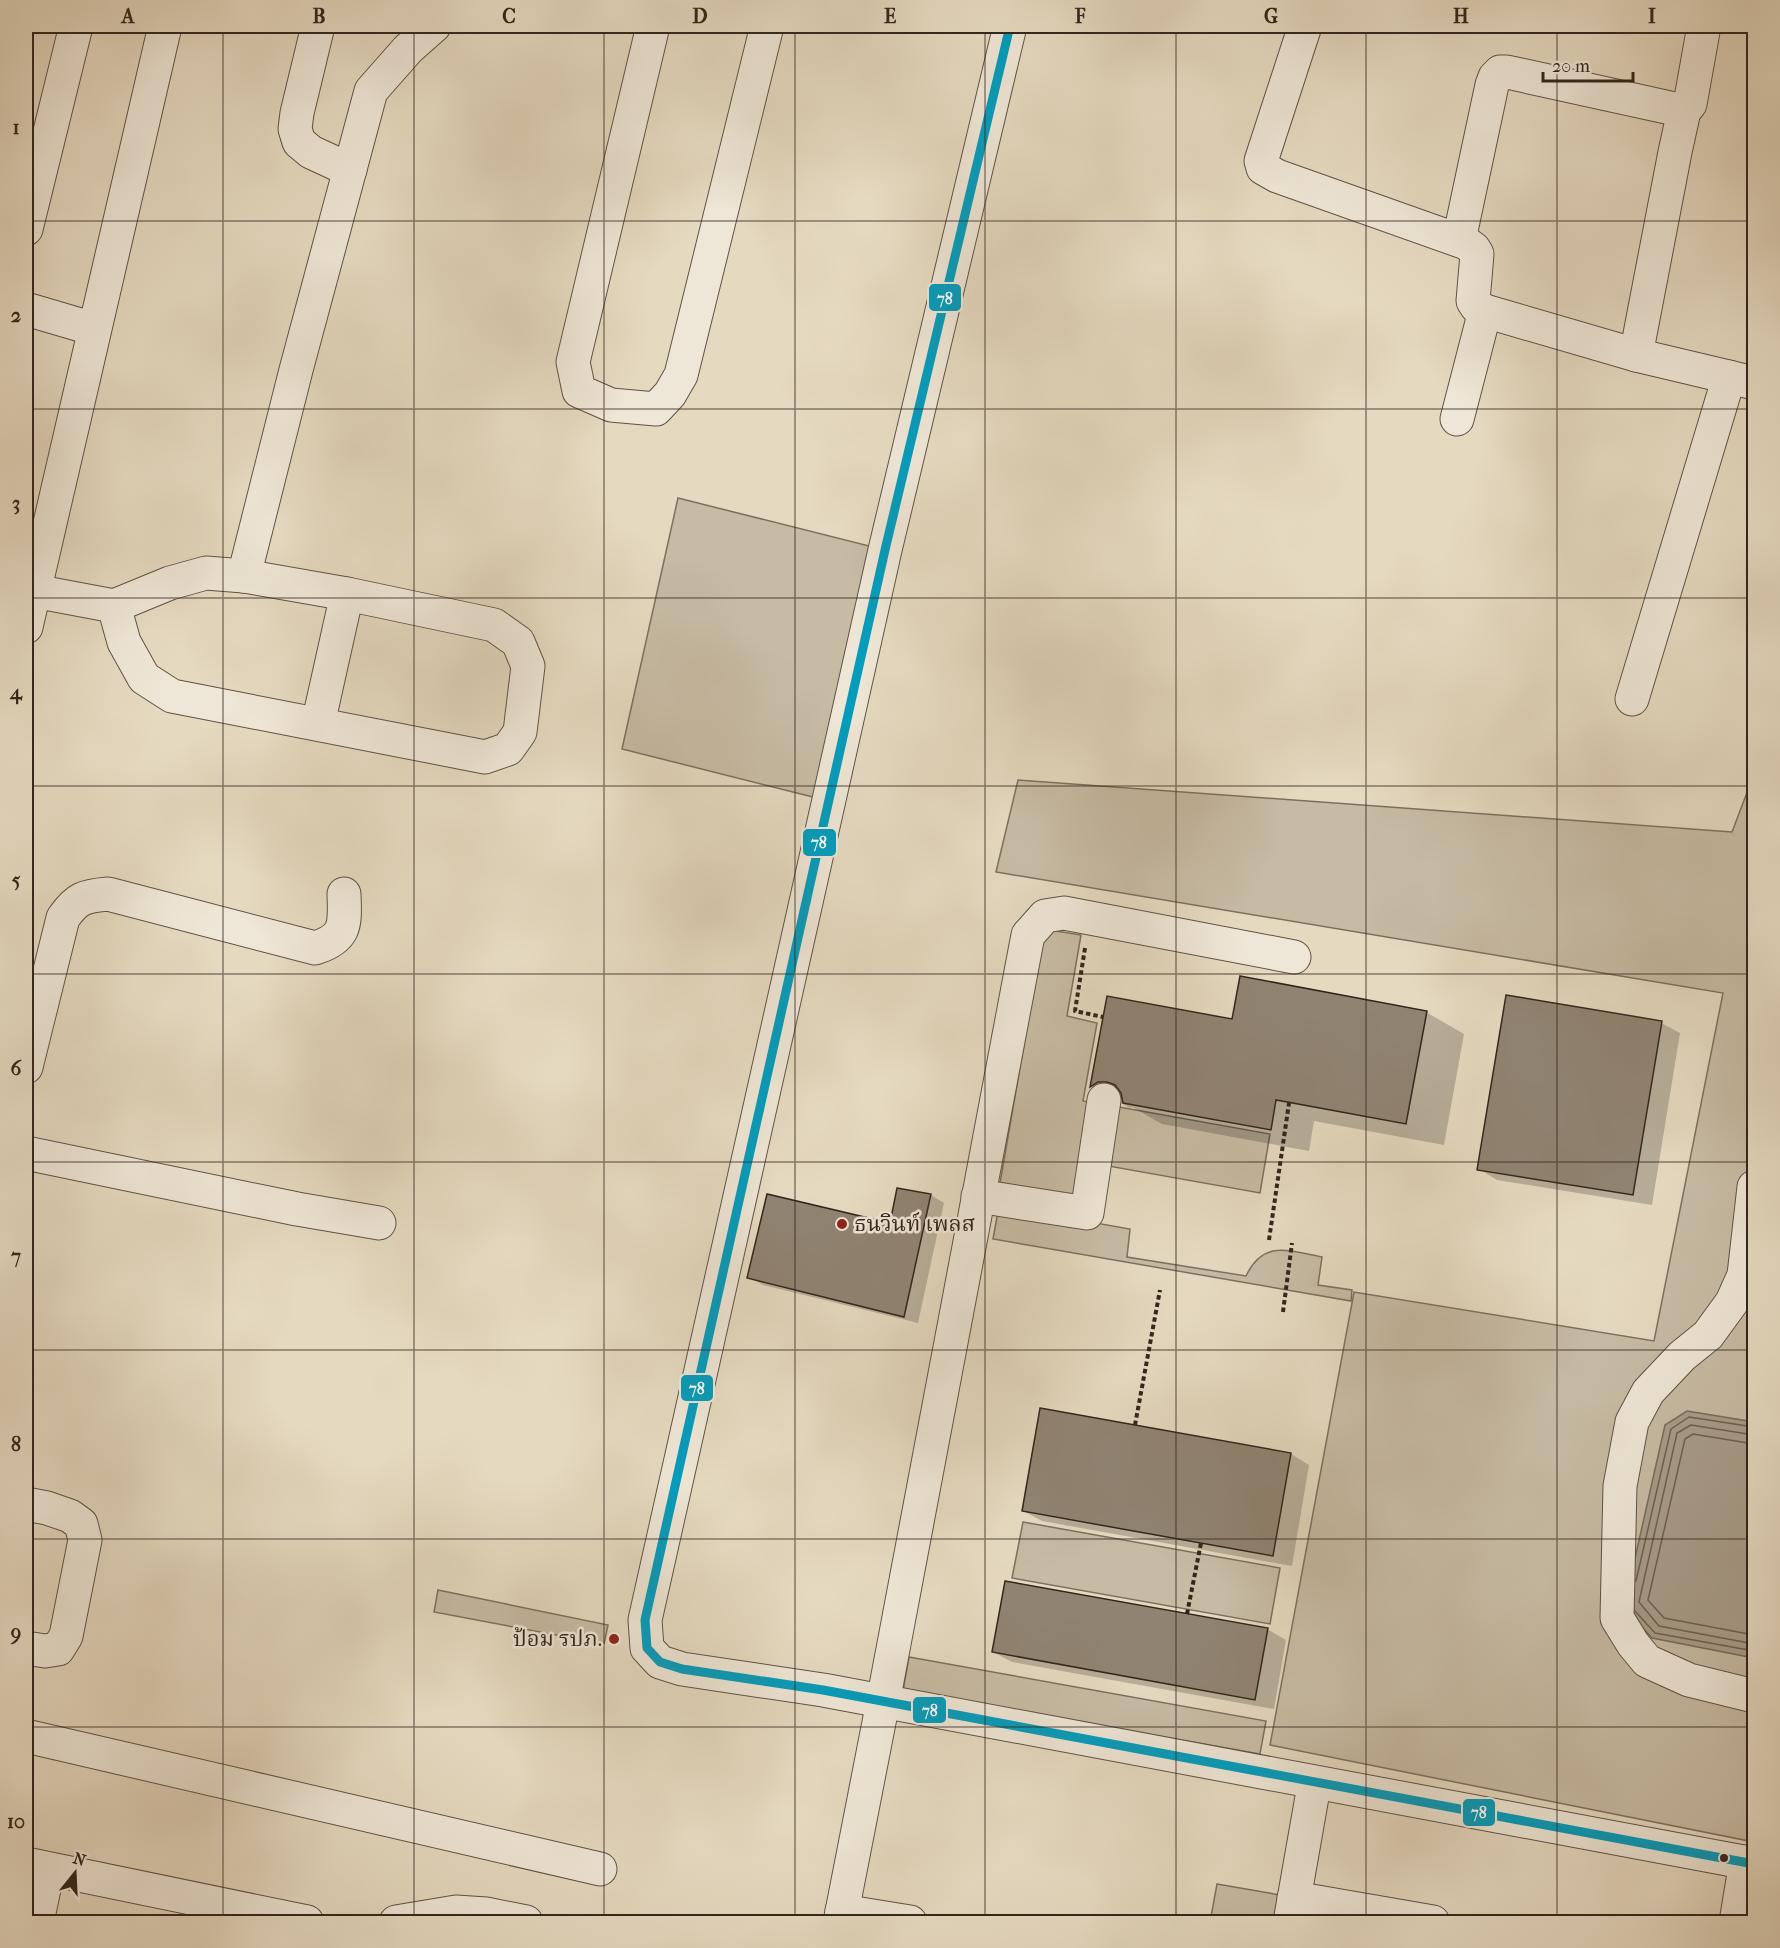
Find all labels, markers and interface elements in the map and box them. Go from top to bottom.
text: A [120,5,136,28]
text: B [312,5,326,28]
text: C [502,5,516,28]
text: D [692,5,708,28]
text: E [884,5,896,28]
text: F [1074,5,1086,28]
text: G [1264,5,1278,28]
text: H [1453,5,1469,28]
text: I [1648,5,1656,28]
scale bar [1543,45,1633,83]
text: 20 m [1552,56,1590,77]
text: 1 [12,116,20,139]
line badge: 78 [928,283,962,312]
text: 78 [936,289,953,308]
text: 2 [11,304,21,327]
text: 3 [12,492,20,515]
text: 4 [9,681,23,705]
line badge: 78 [802,828,837,857]
text: 78 [810,833,827,852]
text: 5 [12,869,21,892]
text: 6 [11,1057,23,1080]
place label: ธนวินท์ เพลส [854,1211,975,1237]
marker: ธนวินท์ เพลส [835,1217,849,1231]
text: 7 [10,1245,21,1268]
line badge: 78 [680,1374,714,1402]
text: 78 [688,1379,705,1398]
text: 8 [11,1433,21,1456]
text: 9 [10,1622,21,1645]
place label: ป้อม รปภ. [513,1626,602,1652]
marker: ป้อม รปภ. [607,1632,621,1646]
line badge: 78 [912,1696,947,1724]
text: 78 [921,1701,938,1720]
line badge: 78 [1462,1798,1496,1827]
text: 78 [1470,1803,1487,1822]
text: 10 [7,1810,25,1833]
north arrow [45,1843,105,1903]
text: N [71,1848,89,1870]
unlabelled marker [1718,1852,1730,1864]

